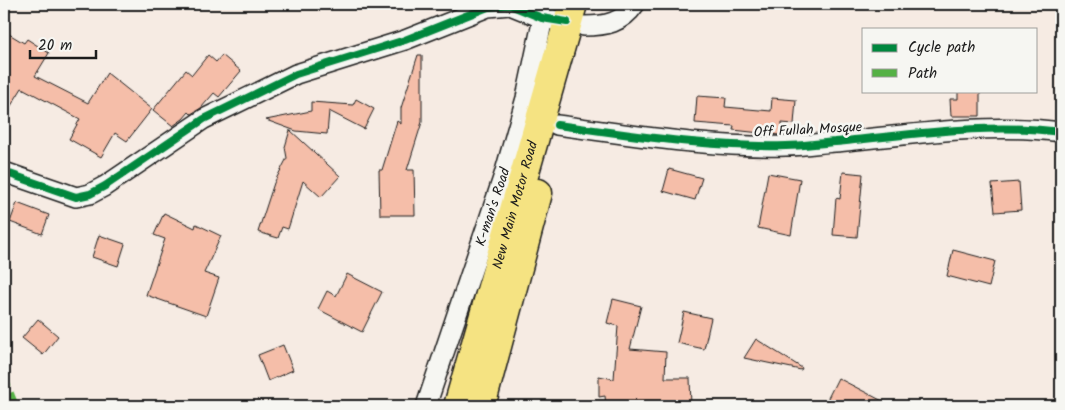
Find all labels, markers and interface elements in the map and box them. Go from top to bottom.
scale bar [30,28,96,60]
legend [862,28,1038,92]
text: 20 m [38,34,72,58]
text: Cycle path [908,36,975,60]
text: Path [908,62,937,86]
street label: Off Fullah Mosque [753,116,863,144]
street label: New Main Motor Road [487,137,545,272]
street label: K-man's Road [470,164,517,249]

